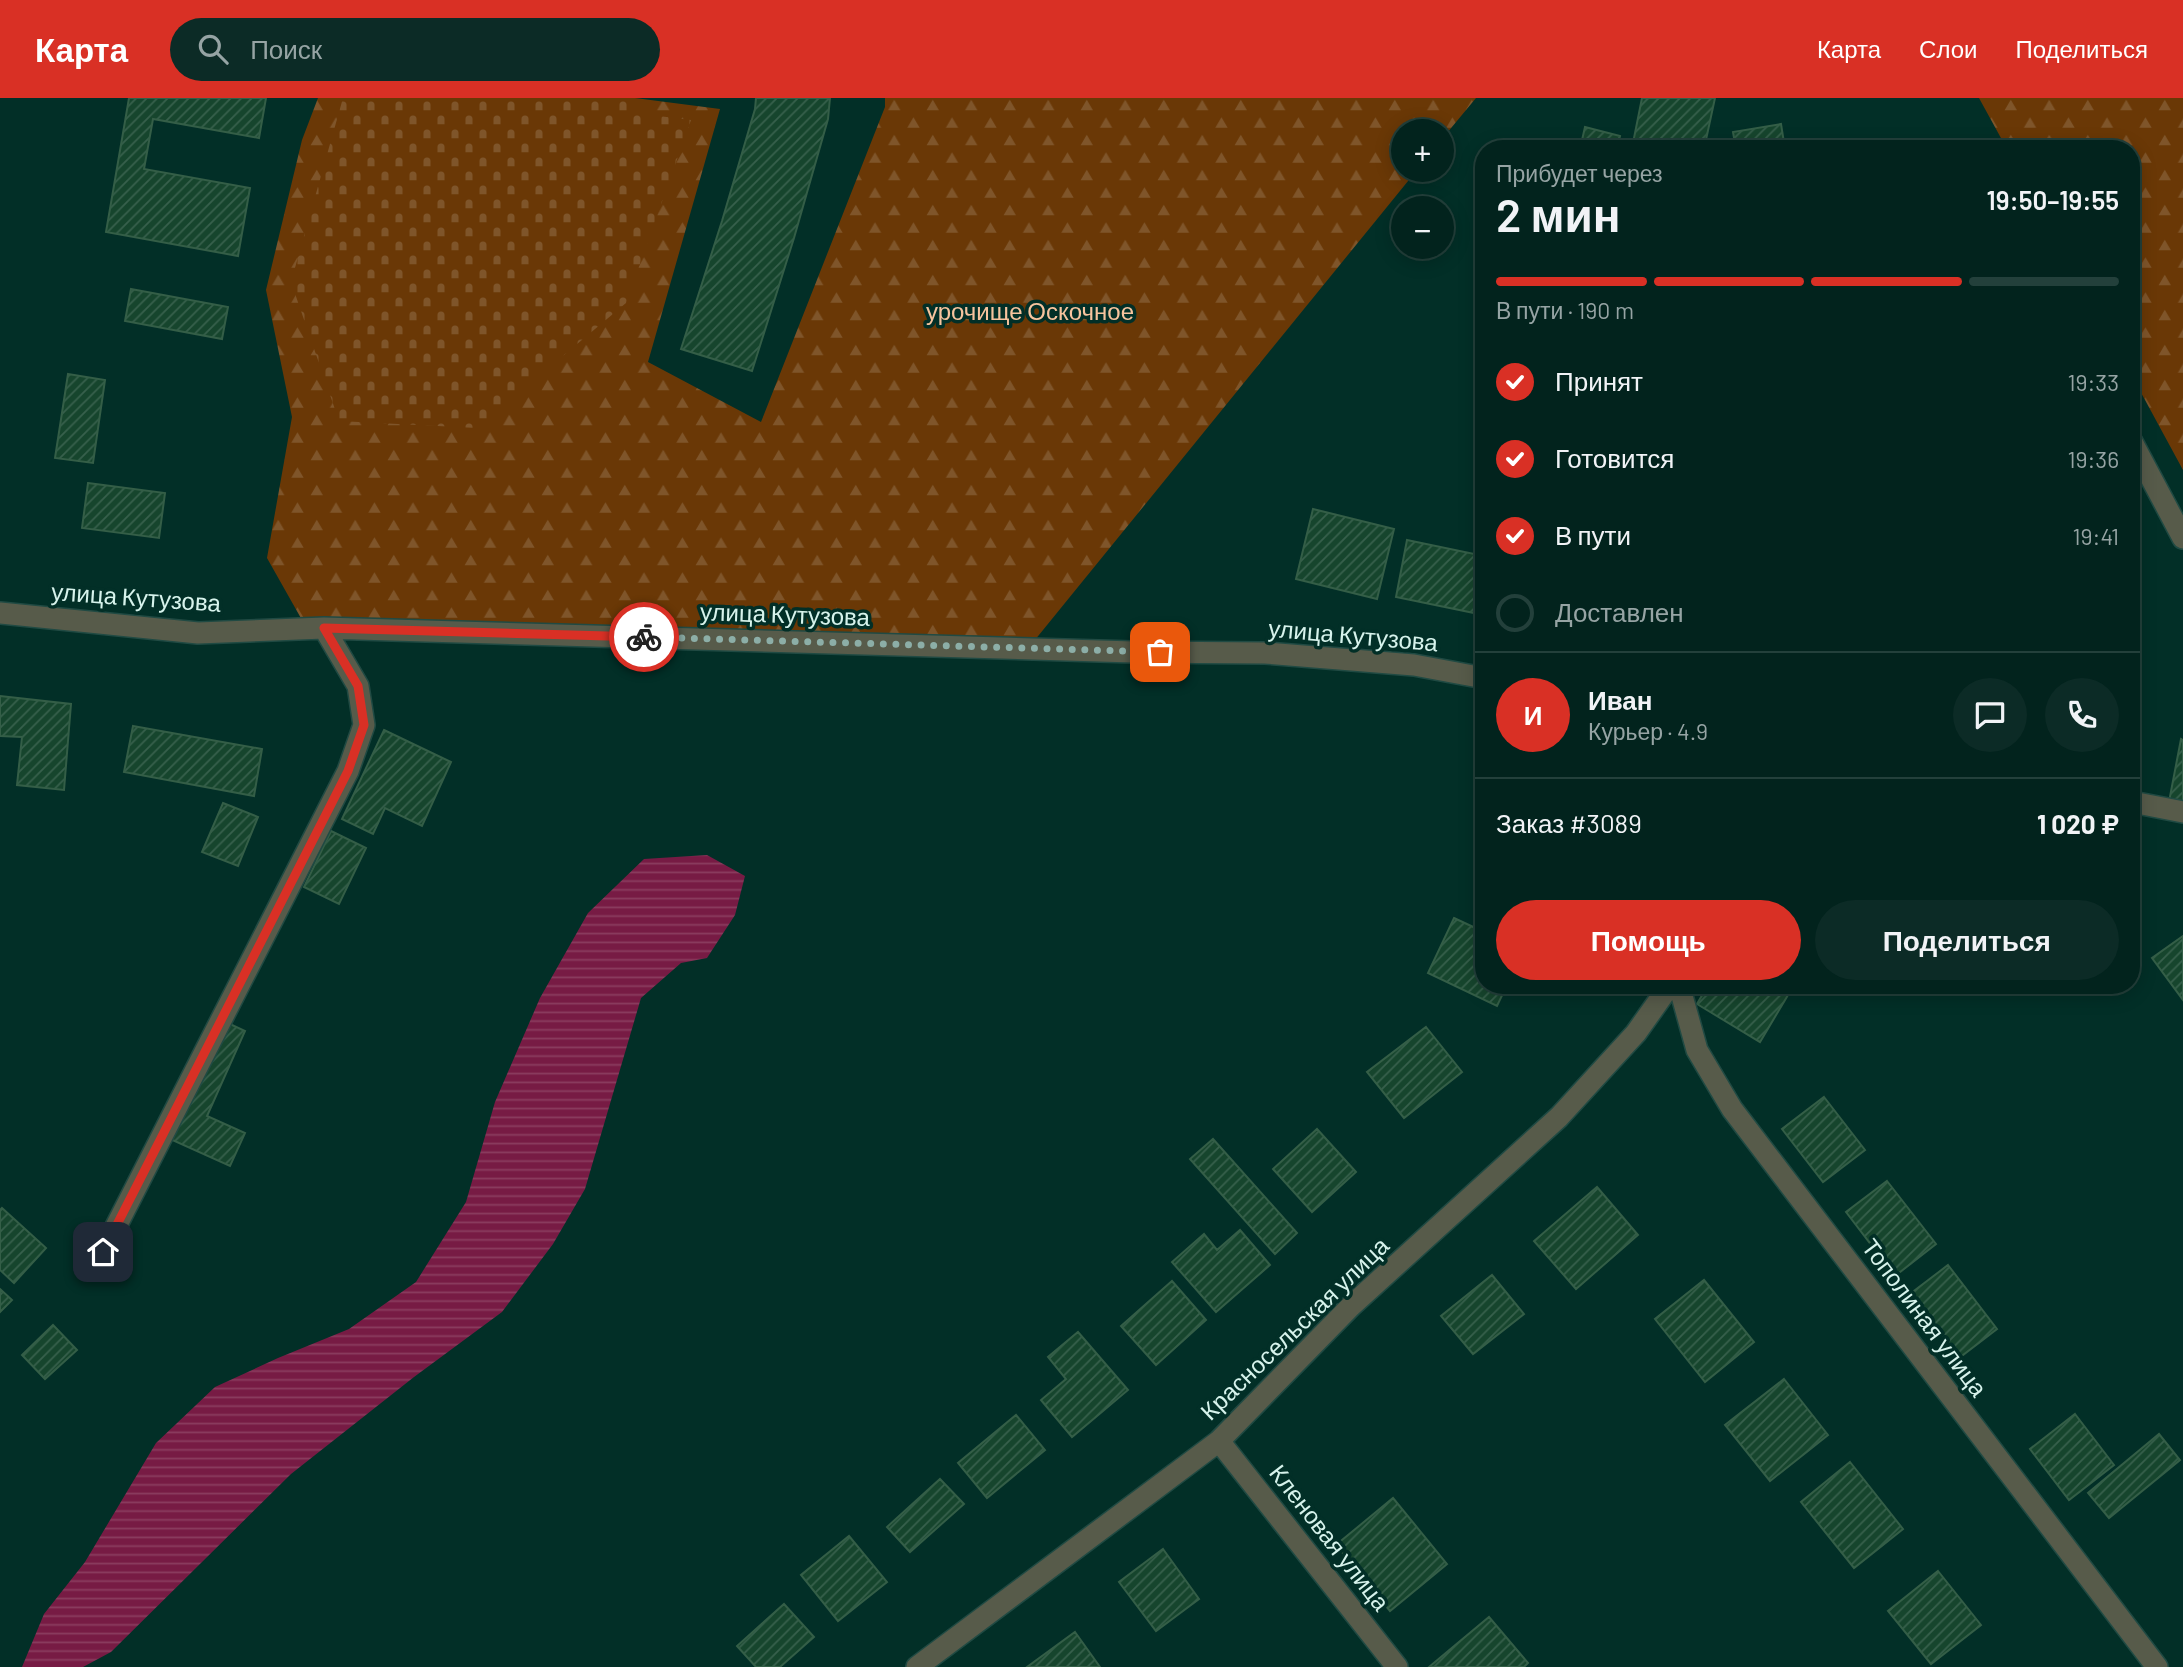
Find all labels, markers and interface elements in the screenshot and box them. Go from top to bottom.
search box [170,18,660,81]
text: Карта [35,29,128,69]
icon: search [194,30,232,68]
text: Поиск [250,33,322,64]
text: Карта [1817,34,1881,63]
text: Слои [1919,34,1977,63]
text: Поделиться [2015,34,2148,63]
map controls [1391,119,1454,259]
button: + [1391,119,1454,182]
text: Прибудет через [1496,159,1663,187]
text: 19:50–19:55 [1987,184,2119,215]
text: 2 мин [1496,186,1621,241]
button: − [1391,196,1454,259]
park label: урочище Оскочное [926,296,1134,325]
text: В пути · 190 m [1496,296,1634,324]
icon: check [1496,363,1534,401]
text: Принят [1555,365,1643,396]
text: 19:33 [2067,368,2119,396]
icon: check [1496,440,1534,478]
text: Готовится [1555,442,1674,473]
text: 19:36 [2067,445,2119,473]
icon: check [1496,517,1534,555]
text: В пути [1555,519,1631,550]
text: 19:41 [2073,522,2119,550]
street label: улица Кутузова [50,576,223,617]
street label: улица Кутузова [700,596,871,631]
text: Доставлен [1555,596,1684,627]
courier [609,602,679,672]
street label: улица Кутузова [1267,613,1440,656]
icon: bike [625,618,663,656]
pin [1130,622,1190,682]
icon: bag [1141,633,1179,671]
button: chat [1953,678,2027,752]
button: phone [2045,678,2119,752]
text: Иван [1588,684,1653,715]
text: И [1524,699,1542,730]
text: Курьер · 4.9 [1588,717,1708,745]
text: Заказ #3089 [1496,807,1642,838]
text: 1 020 ₽ [2037,808,2119,839]
button: Помощь [1496,900,1801,980]
button: Поделиться [1815,900,2119,980]
pin [73,1222,133,1282]
street label: Красносельская улица [1194,1230,1395,1425]
icon: home [84,1233,122,1271]
street label: Тополиная улица [1857,1233,1994,1402]
street label: Кленовая улица [1264,1458,1397,1616]

